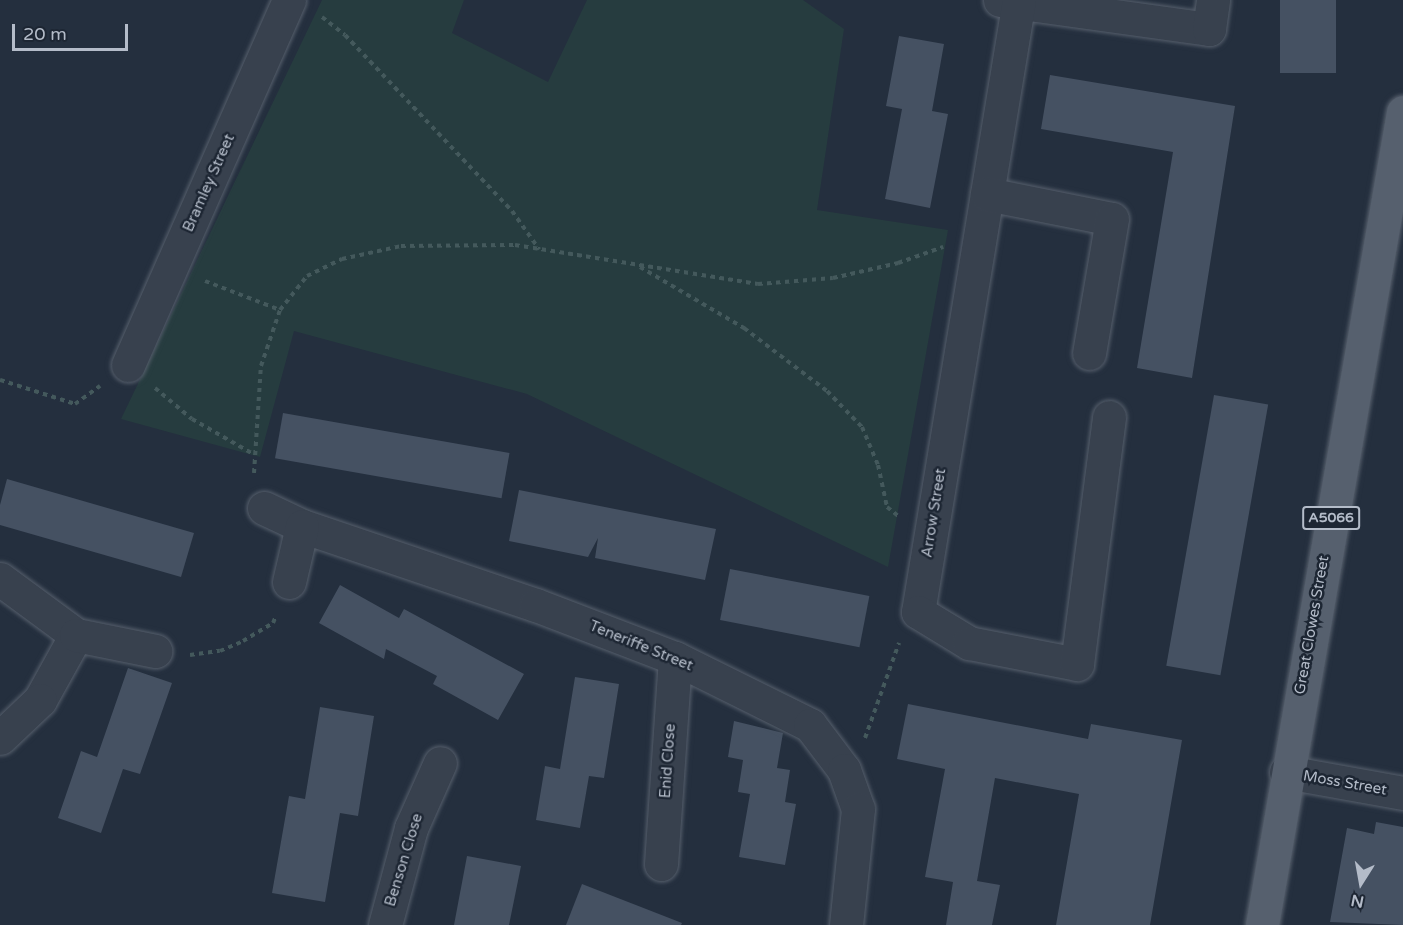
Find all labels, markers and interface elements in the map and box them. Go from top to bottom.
scale bar [15,12,130,50]
text: 20 m [23,23,67,45]
street label: Bramley Street [179,131,239,235]
street label: Arrow Street [918,467,950,559]
road number: A5066 [1301,507,1361,529]
street label: Great Clowes Street [1291,554,1333,696]
street label: Teneriffe Street [587,617,695,675]
street label: Enid Close [656,723,680,799]
street label: Moss Street [1302,767,1388,799]
street label: Benson Close [381,811,427,909]
north arrow [1331,853,1391,913]
text: N [1349,890,1366,912]

